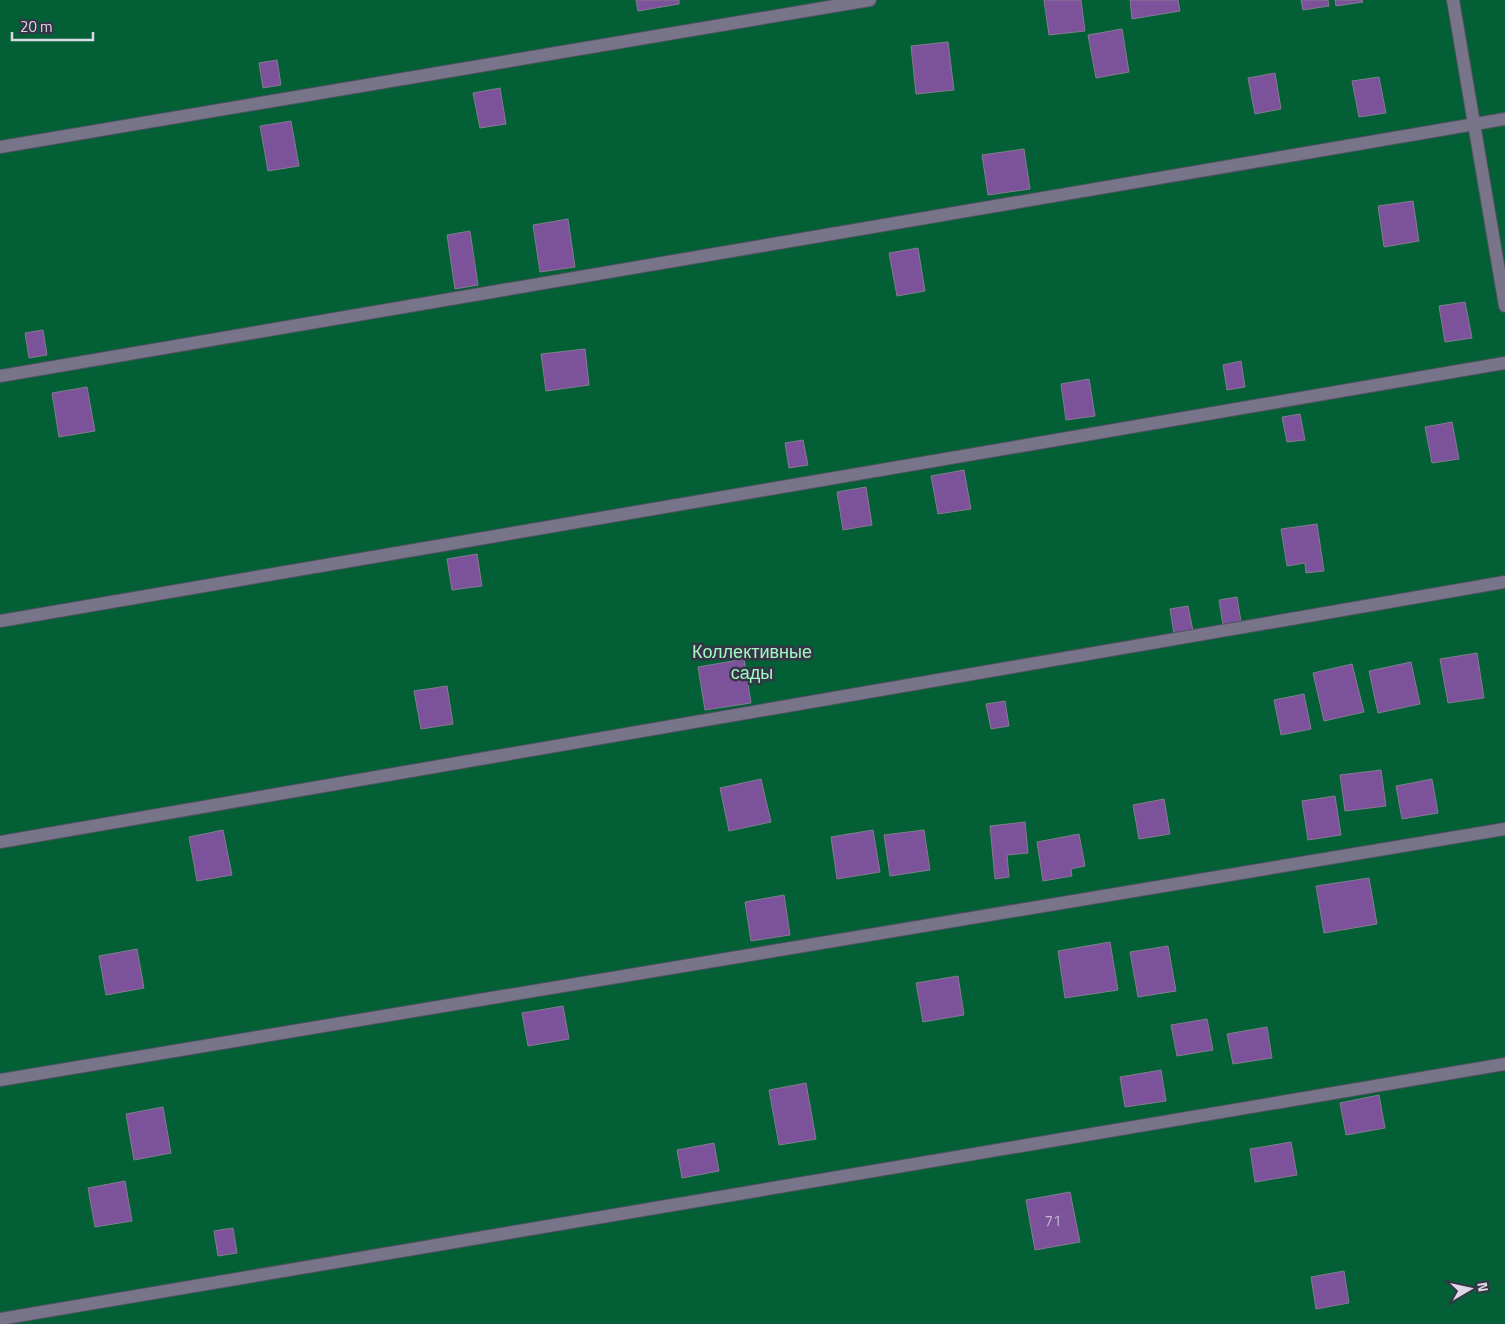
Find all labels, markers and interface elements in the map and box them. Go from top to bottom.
scale bar [12,10,94,42]
text: 20 m [20,15,53,38]
park label: Коллективные сады [692,638,812,686]
house number: 71 [1045,1209,1061,1232]
north arrow [1445,1264,1495,1314]
text: N [1472,1280,1494,1293]

